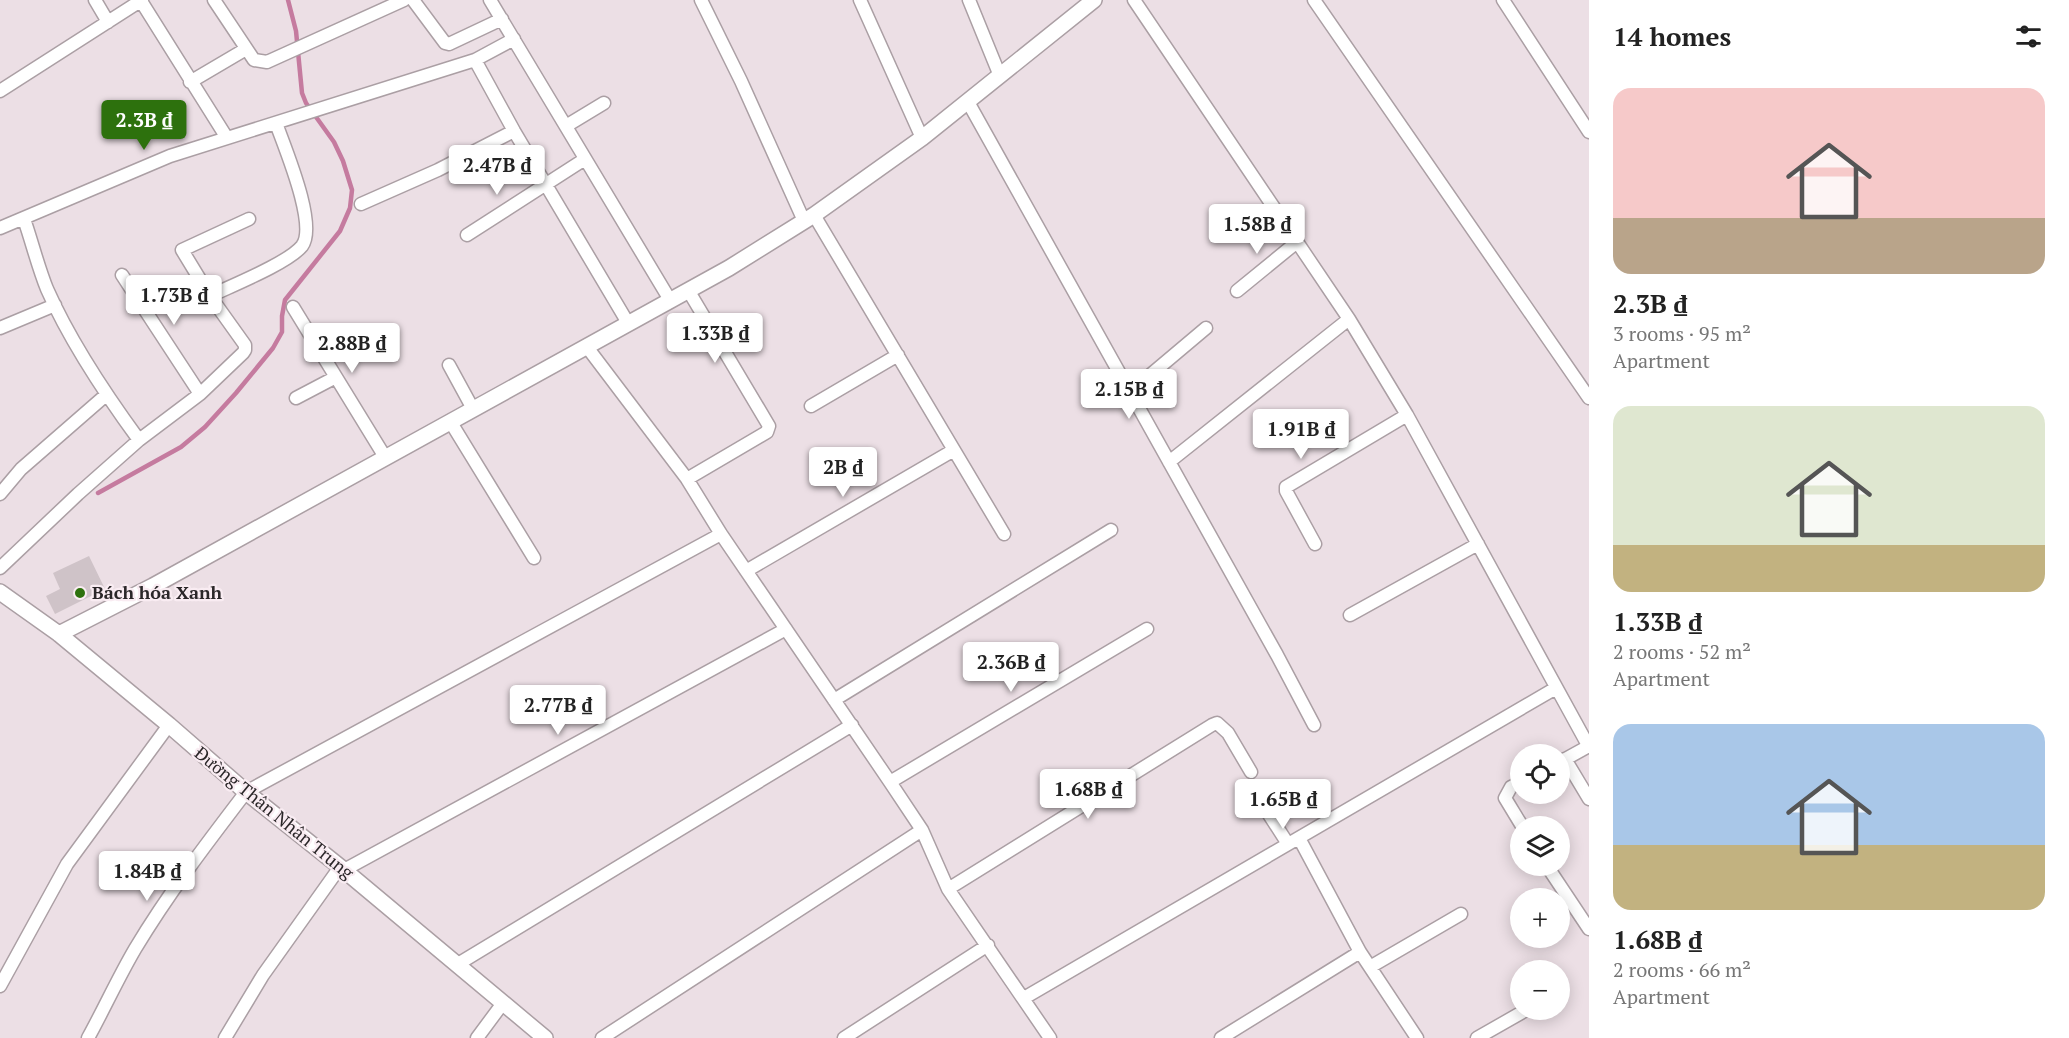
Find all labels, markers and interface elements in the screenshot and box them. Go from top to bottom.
text: 14 homes [1613,19,1731,53]
icon: filters [2012,20,2045,53]
pin: 2.3B ₫ [95,100,193,151]
text: 2.3B ₫ [115,106,173,133]
icon: home [1775,127,1883,235]
pin: 2.47B ₫ [442,145,552,196]
text: 2.47B ₫ [463,151,531,178]
pin: 1.58B ₫ [1202,204,1312,255]
text: 1.58B ₫ [1223,210,1291,237]
pin: 1.73B ₫ [119,275,229,326]
text: 1.73B ₫ [140,281,208,308]
text: 2.3B ₫ [1613,286,1687,320]
pin: 1.33B ₫ [660,313,770,364]
text: 1.33B ₫ [681,319,749,346]
text: 3 rooms · 95 m² [1613,320,1751,347]
pin: 2.88B ₫ [297,323,407,374]
text: 2.88B ₫ [318,329,386,356]
text: Apartment [1613,347,1710,374]
pin: 2.15B ₫ [1074,369,1184,420]
text: 2.15B ₫ [1095,375,1163,402]
pin: 1.91B ₫ [1246,409,1356,460]
text: 1.91B ₫ [1267,415,1335,442]
icon: home [1775,445,1883,553]
pin: 2B ₫ [807,447,879,498]
text: 2B ₫ [823,453,863,480]
place label: Bách hóa Xanh [92,580,223,604]
marker: Bách hóa Xanh [73,586,87,600]
text: 1.33B ₫ [1613,604,1702,638]
text: 2 rooms · 52 m² [1613,638,1751,665]
pin: 2.36B ₫ [956,642,1066,693]
text: 2.36B ₫ [977,648,1045,675]
text: Apartment [1613,665,1710,692]
pin: 2.77B ₫ [503,685,613,736]
text: 2.77B ₫ [524,691,592,718]
street label: Đường Thân Nhân Trung [190,740,360,884]
map controls [1510,744,1570,1020]
button: locate [1510,744,1570,804]
icon: home [1775,763,1883,871]
pin: 1.68B ₫ [1033,769,1143,820]
text: 1.68B ₫ [1054,775,1122,802]
pin: 1.65B ₫ [1228,779,1338,830]
text: 1.65B ₫ [1249,785,1317,812]
button: layers [1510,816,1570,876]
pin: 1.84B ₫ [92,851,202,902]
text: 1.84B ₫ [113,857,181,884]
button: + [1510,888,1570,948]
text: 1.68B ₫ [1613,922,1702,956]
text: 2 rooms · 66 m² [1613,956,1751,983]
button: − [1510,960,1570,1020]
text: Apartment [1613,983,1710,1010]

